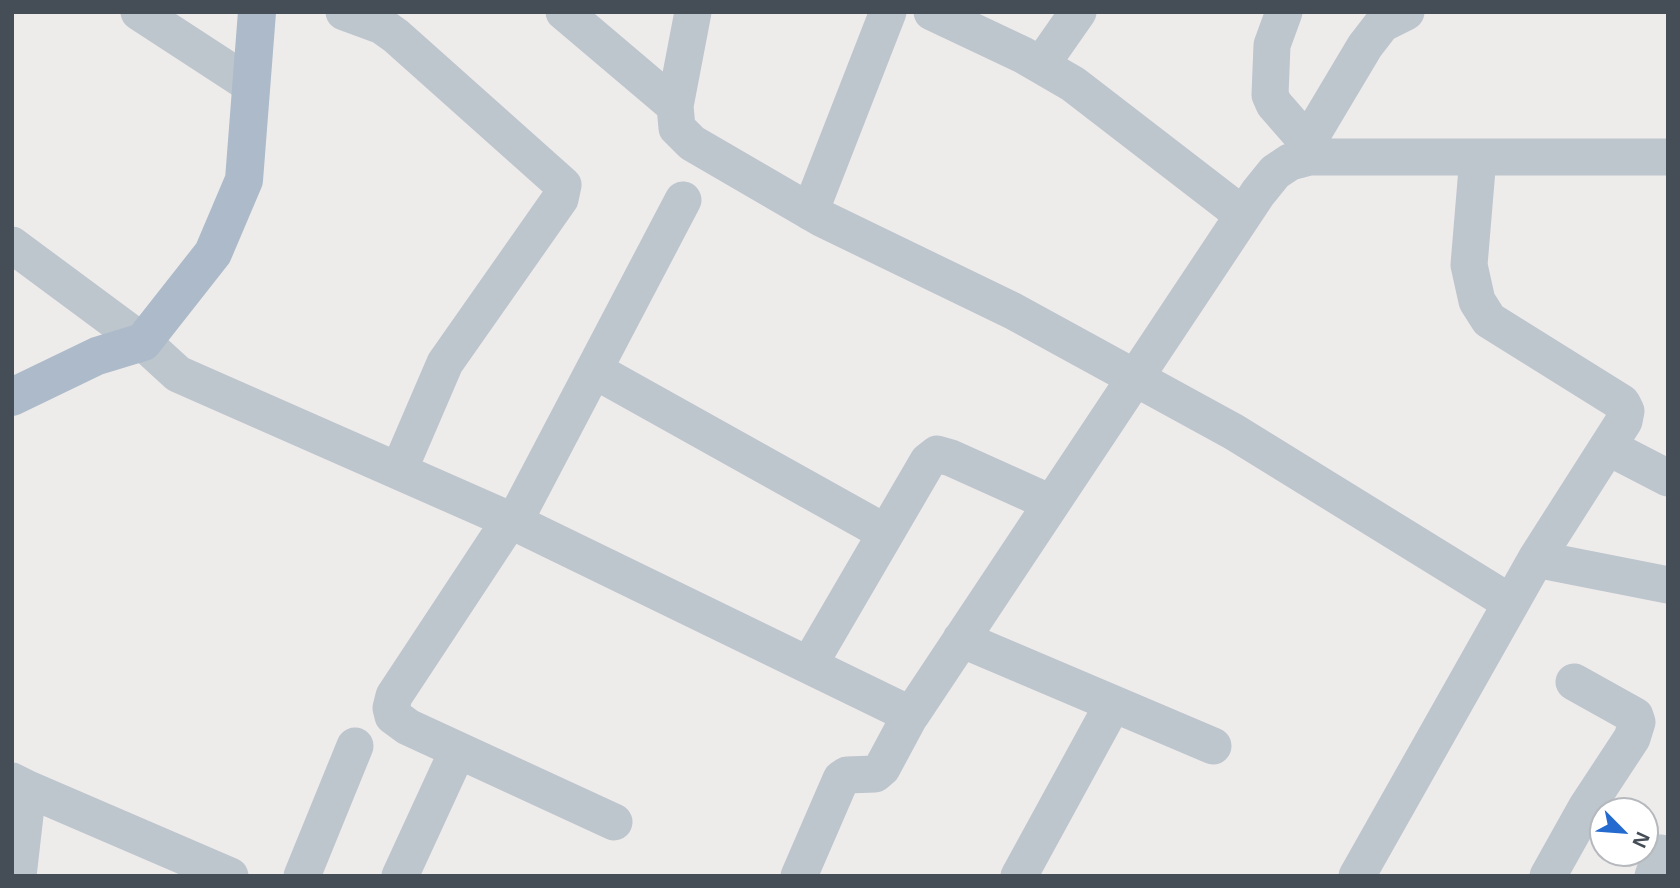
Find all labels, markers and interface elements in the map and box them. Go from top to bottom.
north arrow [1589,797,1659,867]
text: N [1626,828,1656,853]

